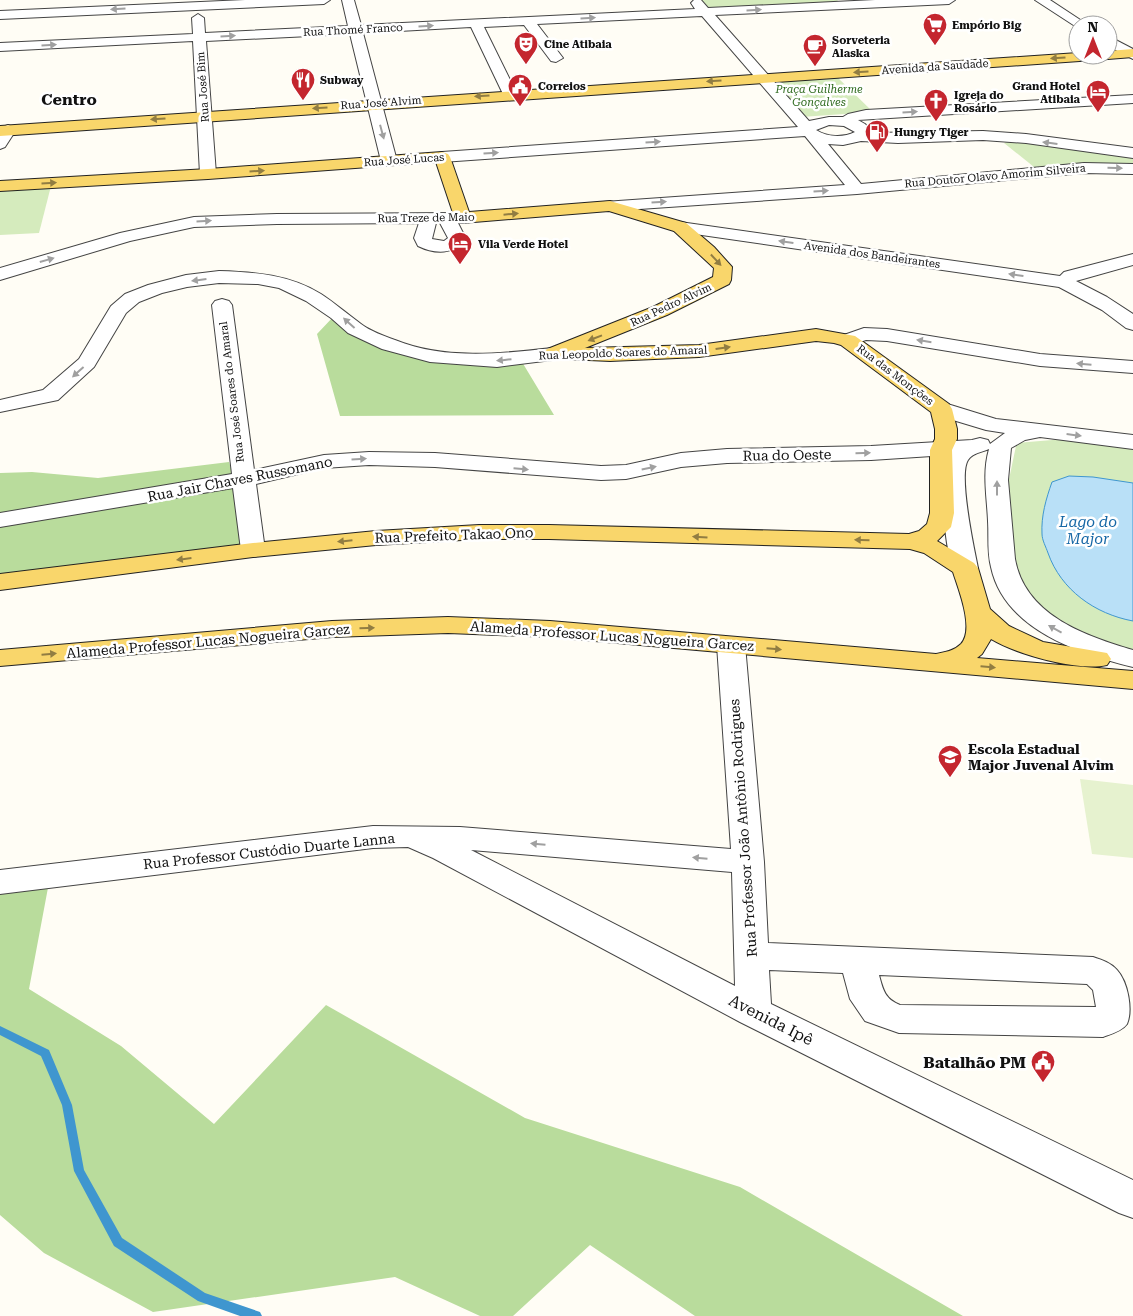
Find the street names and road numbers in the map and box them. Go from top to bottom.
street label: Rua Thomé Franco [303,21,404,39]
street label: Rua José Bim [194,51,212,123]
street label: Avenida da Saudade [881,57,989,77]
street label: Rua José Alvim [340,94,422,112]
street label: Rua José Lucas [363,151,445,169]
street label: Rua Doutor Olavo Amorim Silveira [904,162,1086,190]
street label: Rua Treze de Maio [377,211,475,225]
street label: Avenida dos Bandeirantes [803,239,941,271]
street label: Rua Pedro Alvim [628,280,714,330]
street label: Rua José Soares do Amaral [217,320,247,463]
street label: Rua das Monções [854,342,936,408]
street label: Rua Leopoldo Soares do Amaral [538,344,708,362]
street label: Rua do Oeste [743,446,832,464]
street label: Rua Jair Chaves Russomano [146,453,334,505]
street label: Rua Prefeito Takao Ono [374,524,534,546]
street label: Alameda Professor Lucas Nogueira Garcez [470,618,755,654]
street label: Alameda Professor Lucas Nogueira Garcez [66,621,351,661]
street label: Rua Professor João Antônio Rodrigues [726,698,760,958]
street label: Rua Professor Custódio Duarte Lanna [142,830,396,872]
street label: Avenida Ipê [726,991,817,1049]

